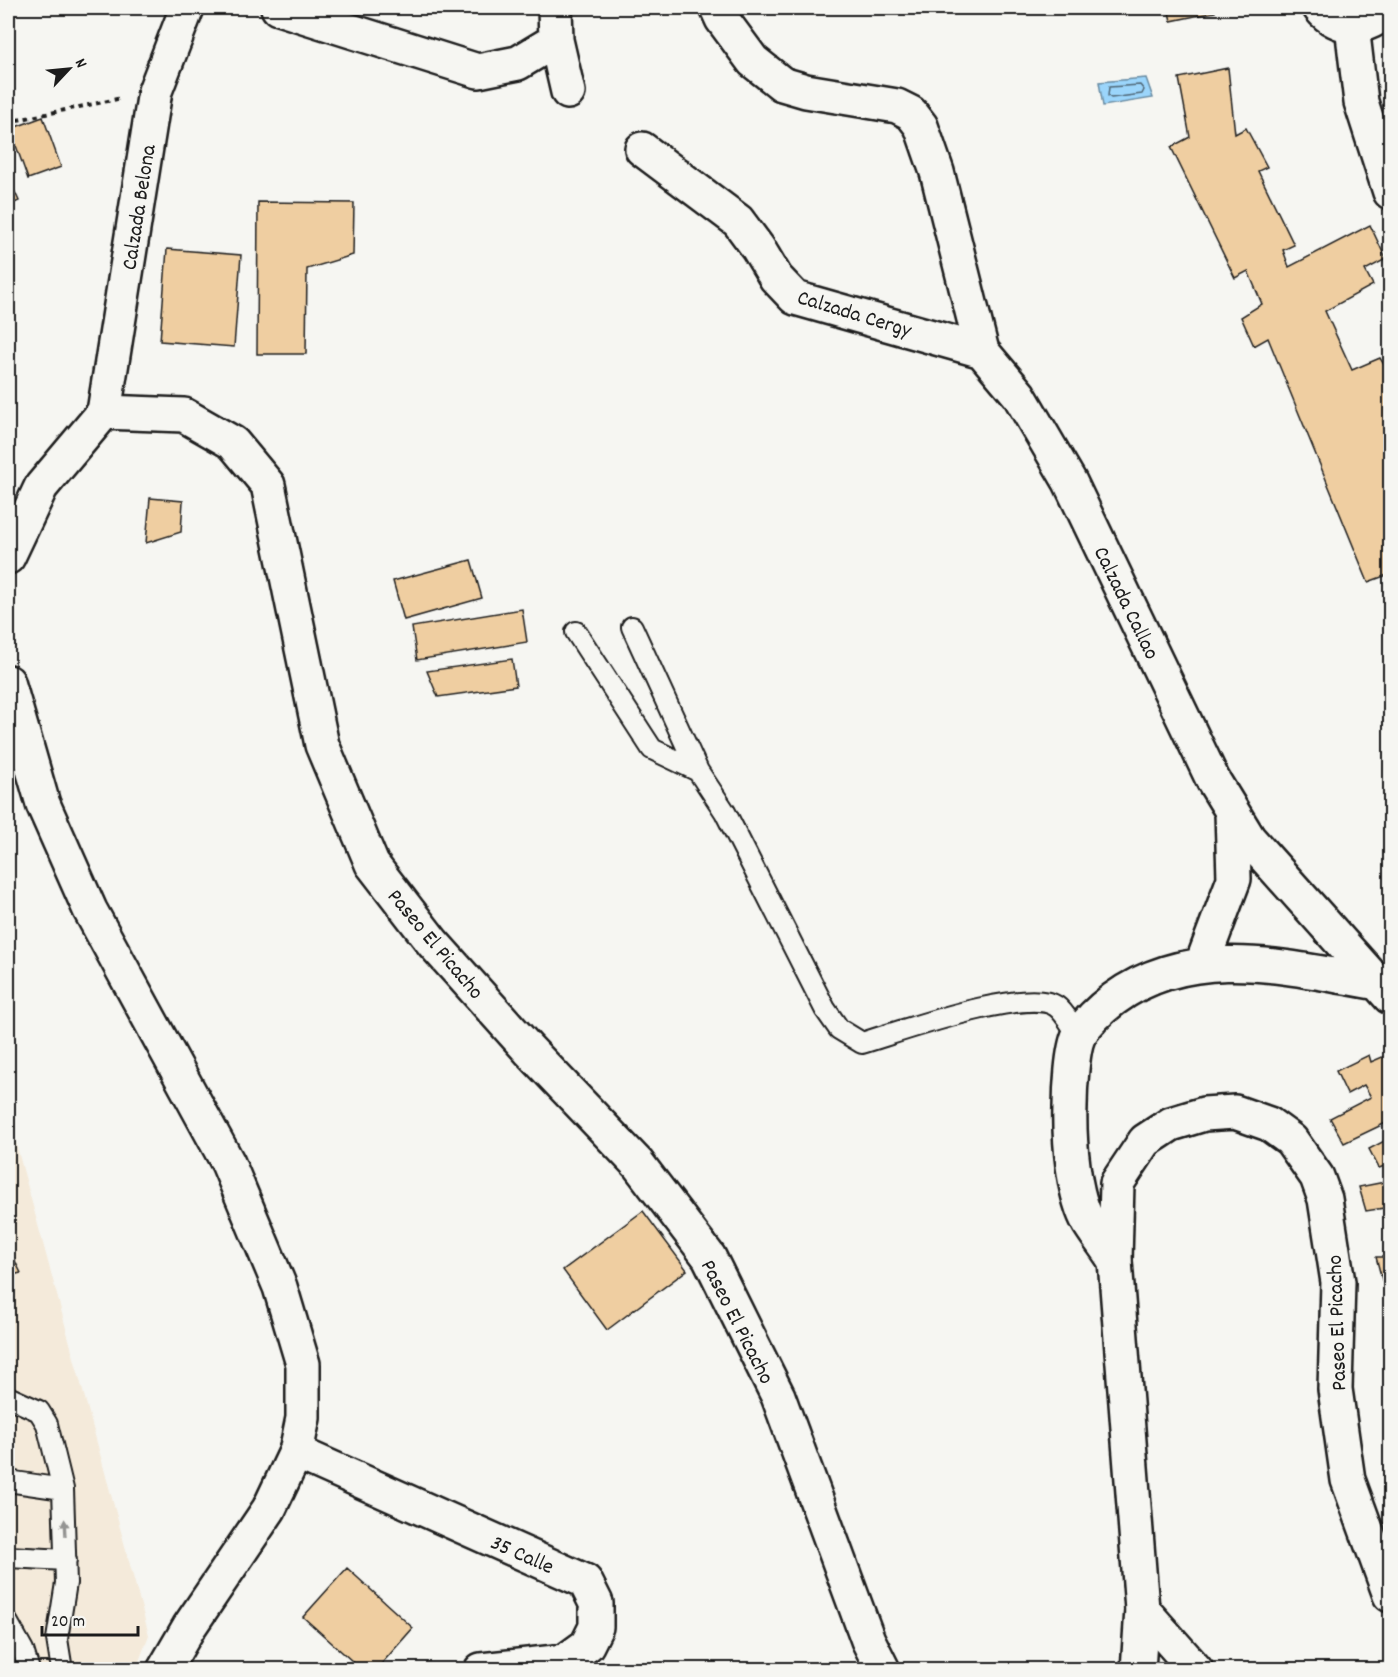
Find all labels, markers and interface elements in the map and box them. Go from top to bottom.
north arrow [39,39,99,99]
text: N [68,55,92,72]
street label: Calzada Belona [115,142,166,272]
street label: Calzada Cergy [793,283,916,348]
street label: Calzada Callao [1084,542,1166,665]
street label: Paseo El Picacho [379,883,490,1007]
street label: Paseo El Picacho [1321,1254,1356,1391]
street label: Paseo El Picacho [691,1255,781,1390]
one-way arrow [60,1519,69,1538]
street label: 35 Calle [485,1529,558,1584]
scale bar [42,1599,138,1637]
text: 20 m [51,1610,85,1635]

